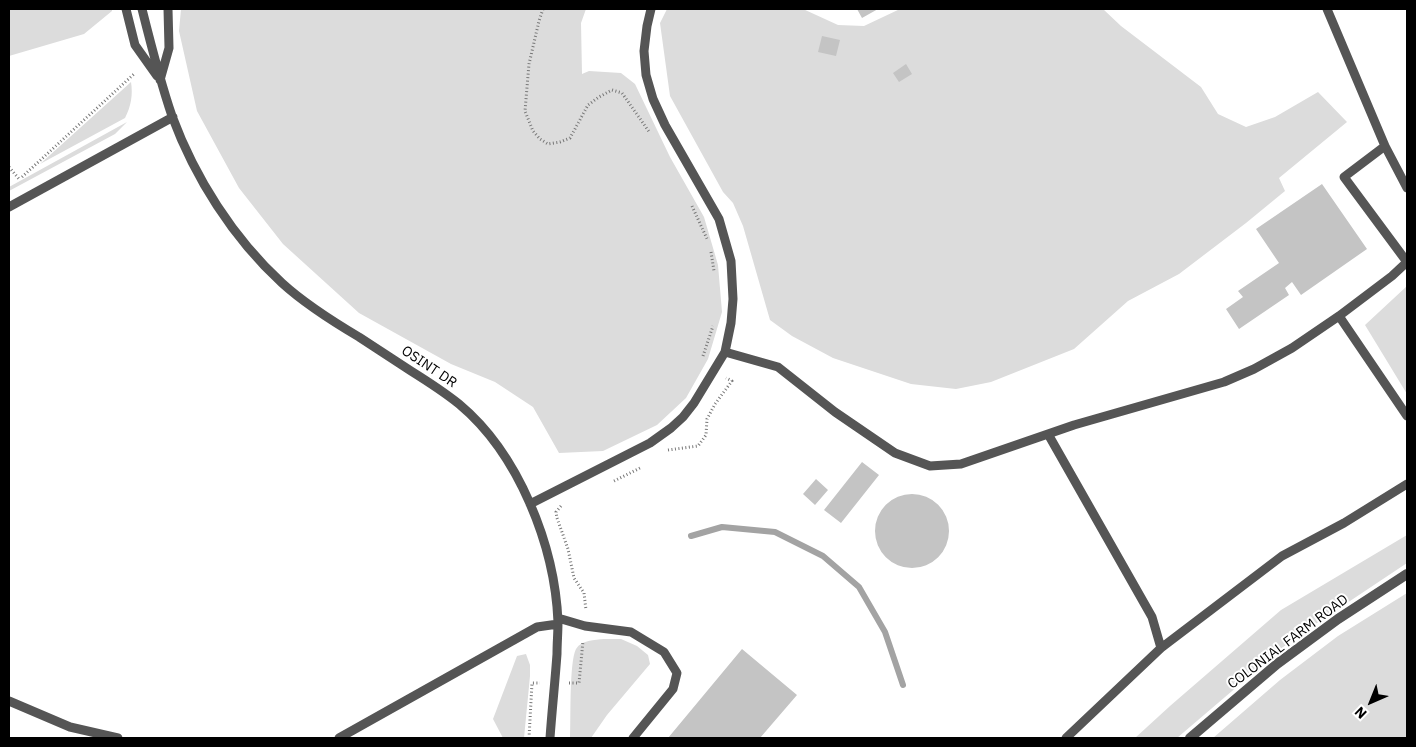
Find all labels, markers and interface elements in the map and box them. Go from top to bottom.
street label: OSINT DR [398,342,460,392]
street label: COLONIAL FARM ROAD [1224,591,1352,693]
north arrow [1346,677,1396,727]
text: N [1351,703,1370,723]

